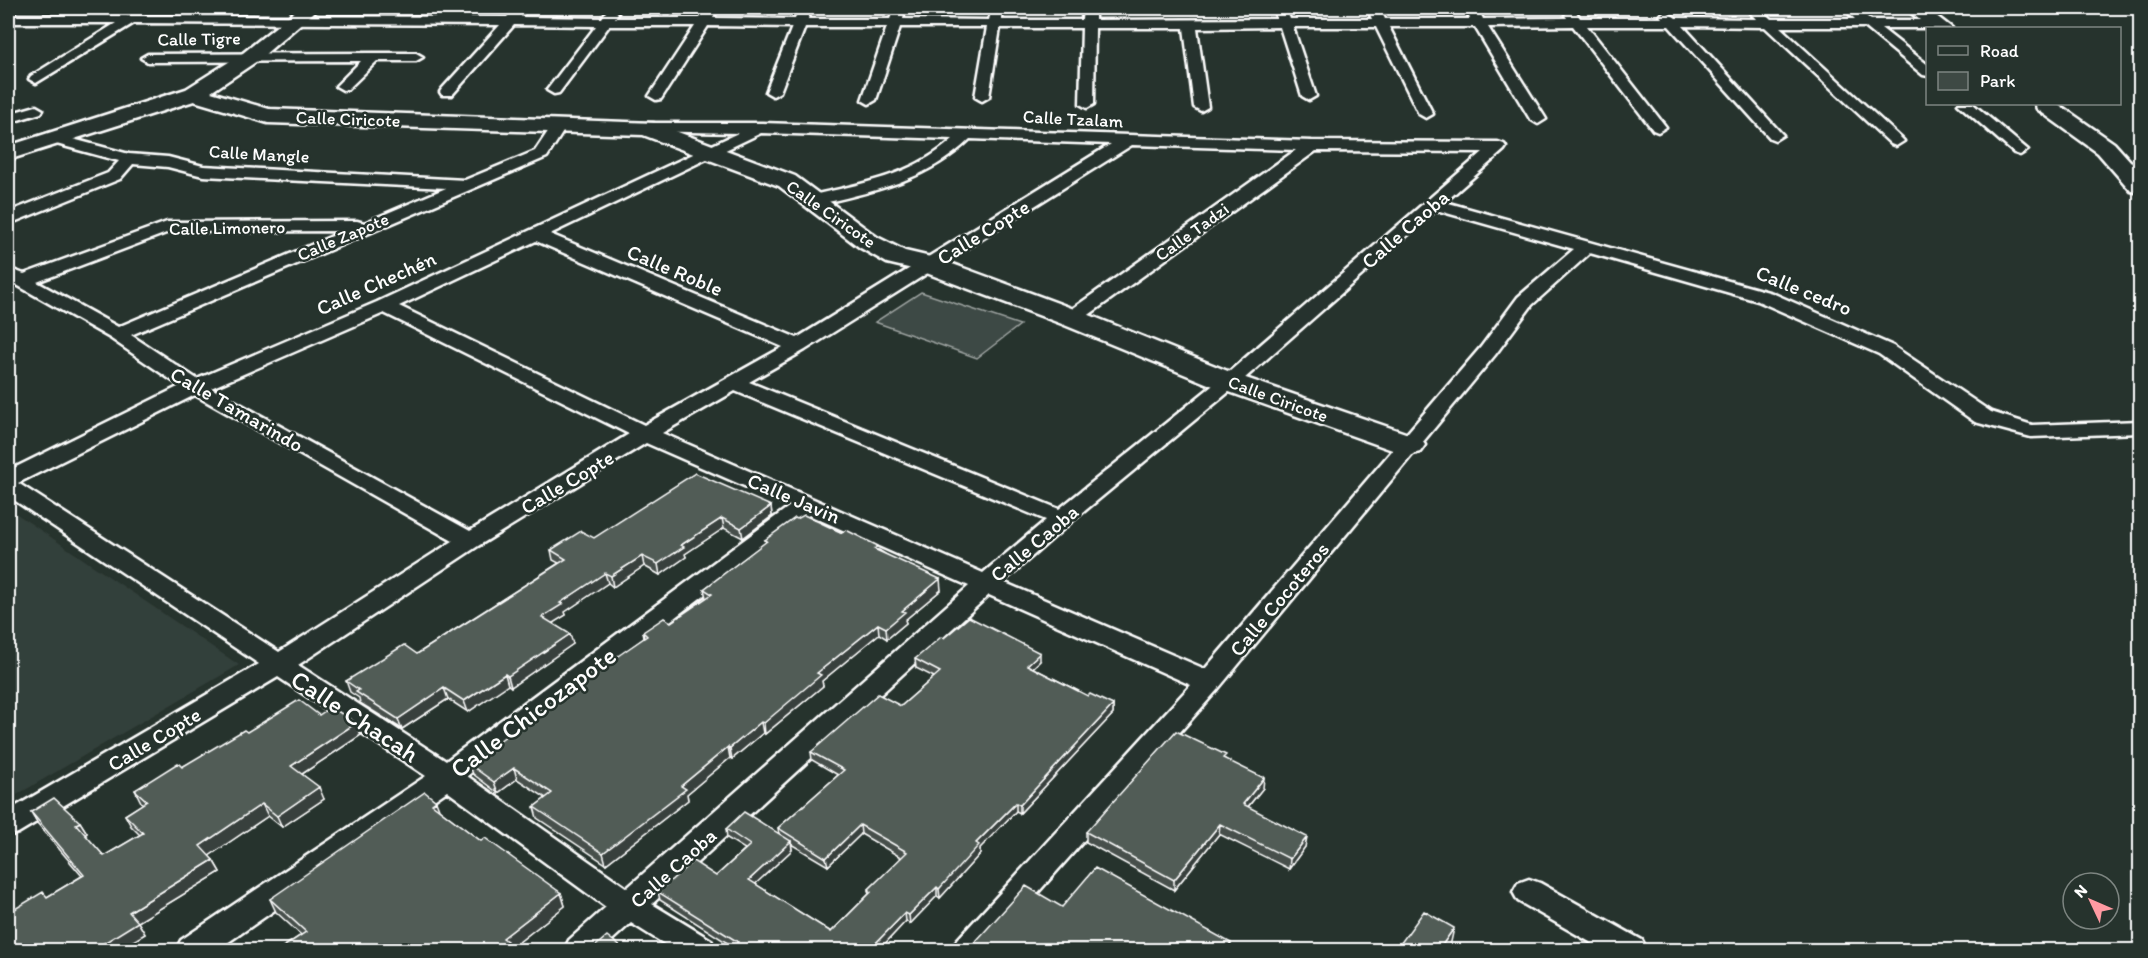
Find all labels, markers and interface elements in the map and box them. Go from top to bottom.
street label: Calle Tigre [157,27,241,51]
legend [1926,27,2121,105]
text: Road [1980,40,2019,62]
text: Park [1980,70,2015,92]
street label: Calle Tzalam [1022,105,1124,133]
street label: Calle Ciricote [295,106,401,132]
street label: Calle Mangle [208,140,310,168]
street label: Calle Ciricote [782,175,880,253]
street label: Calle Caoba [1356,184,1454,274]
street label: Calle Copte [932,194,1034,270]
street label: Calle Tadzi [1151,198,1233,266]
street label: Calle Zapote [294,208,392,266]
street label: Calle Limonero [169,216,285,240]
street label: Calle Roble [623,239,727,301]
street label: Calle Chechén [312,245,440,321]
street label: Calle cedro [1752,259,1856,321]
street label: Calle Tamarindo [166,361,308,457]
street label: Calle Ciricote [1225,371,1331,427]
street label: Calle Copte [516,444,618,520]
street label: Calle Javin [744,467,844,529]
street label: Calle Caoba [985,499,1083,587]
street label: Calle Cocoteros [1224,537,1334,661]
street label: Calle Chicozapote [444,639,622,785]
street label: Calle Chacah [285,663,425,769]
street label: Calle Copte [103,701,205,777]
street label: Calle Caoba [625,823,721,913]
north arrow [2061,871,2121,931]
text: N [2070,880,2091,901]

